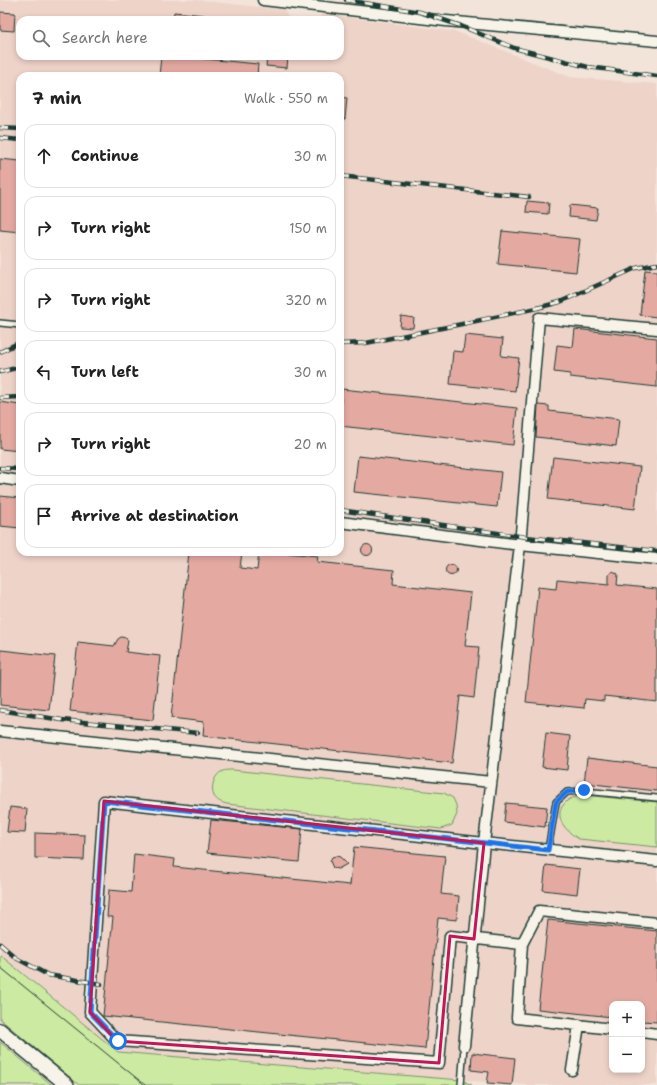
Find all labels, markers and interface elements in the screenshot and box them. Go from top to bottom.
search box [16,16,344,60]
icon: search [30,27,52,49]
text: Search here [62,28,148,48]
text: 7 min [32,87,82,109]
text: Walk · 550 m [244,90,328,107]
icon: ahead [33,145,55,167]
text: Continue [71,146,139,166]
text: 30 m [293,148,327,165]
icon: right [33,217,55,239]
text: Turn right [71,218,151,238]
text: 150 m [289,220,327,237]
icon: right [33,289,55,311]
text: Turn right [71,290,151,310]
text: 320 m [285,292,327,309]
icon: left [33,361,55,383]
text: Turn left [71,362,139,382]
text: 30 m [293,364,327,381]
icon: right [33,433,55,455]
text: Turn right [71,434,151,454]
text: 20 m [294,436,327,453]
icon: arrive [33,505,55,527]
text: Arrive at destination [71,506,239,526]
route end [575,781,593,799]
map controls [609,1001,645,1073]
button: + [609,1001,645,1037]
route start [109,1032,127,1050]
button: − [609,1037,645,1073]

